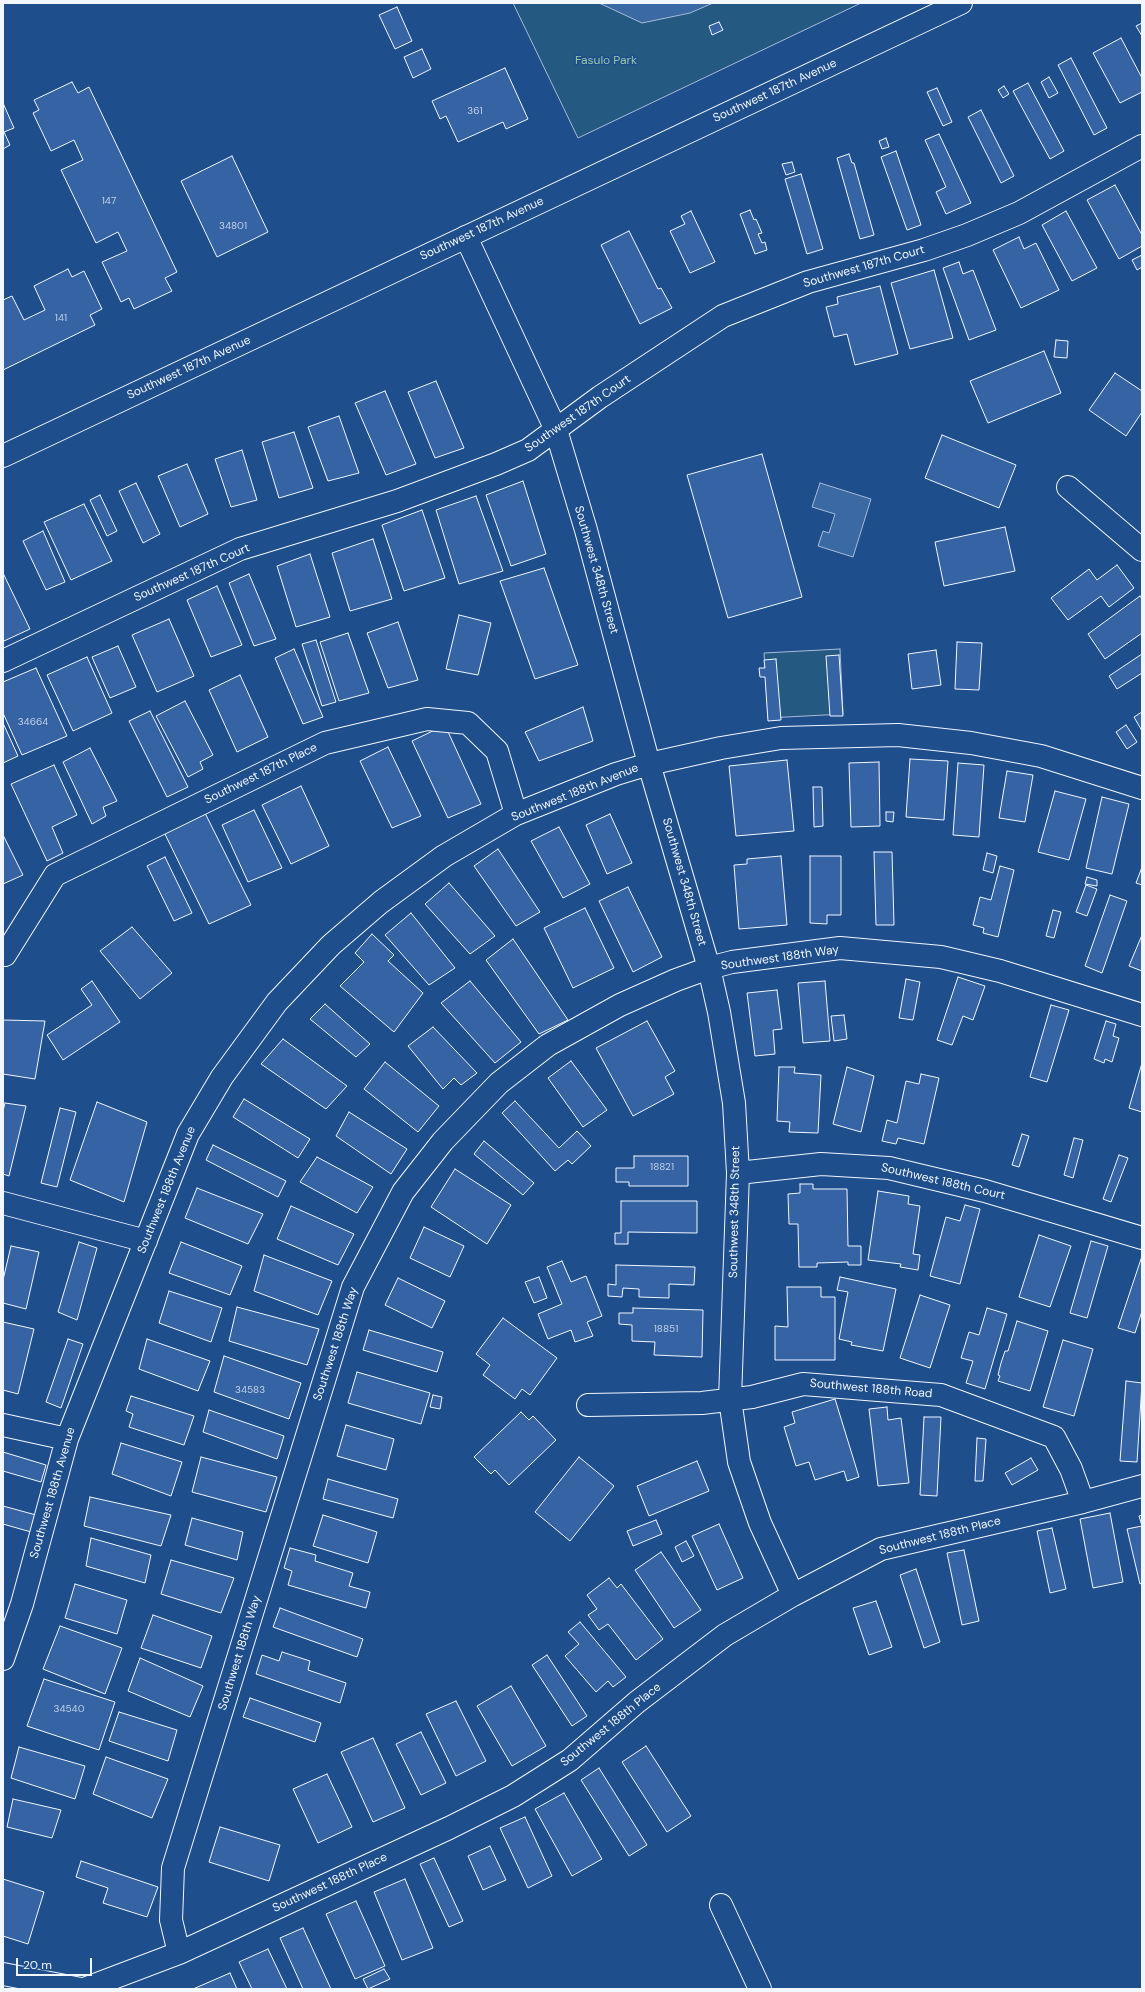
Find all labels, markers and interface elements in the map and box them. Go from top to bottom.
park label: Fasulo Park [575,54,637,68]
street label: Southwest 187th Avenue [711,56,839,126]
house number: 361 [467,105,483,117]
street label: Southwest 187th Avenue [418,194,546,264]
house number: 147 [102,195,116,207]
house number: 34801 [219,220,247,232]
street label: Southwest 187th Court [802,243,926,291]
house number: 141 [55,312,67,324]
street label: Southwest 187th Avenue [125,333,253,403]
street label: Southwest 187th Court [522,372,634,456]
street label: Southwest 348th Street [571,504,621,636]
street label: Southwest 187th Court [132,541,252,605]
house number: 34664 [18,716,48,728]
street label: Southwest 187th Place [202,740,320,808]
street label: Southwest 188th Avenue [509,761,641,825]
street label: Southwest 348th Street [659,816,709,948]
street label: Southwest 188th Way [720,943,840,973]
street label: Southwest 188th Avenue [135,1124,199,1256]
street label: Southwest 348th Street [727,1146,743,1278]
house number: 18821 [650,1161,674,1173]
street label: Southwest 188th Court [880,1161,1006,1203]
street label: Southwest 188th Way [311,1285,361,1403]
house number: 18851 [654,1323,678,1335]
street label: Southwest 188th Road [809,1376,933,1402]
house number: 34583 [235,1384,265,1396]
street label: Southwest 188th Avenue [27,1426,79,1560]
street label: Southwest 188th Place [878,1514,1002,1558]
street label: Southwest 188th Way [216,1594,264,1712]
street label: Southwest 188th Place [558,1680,664,1770]
house number: 34540 [54,1703,84,1715]
street label: Southwest 188th Place [270,1850,390,1916]
scale bar [18,1950,94,1976]
text: 20 m [23,1957,52,1973]

